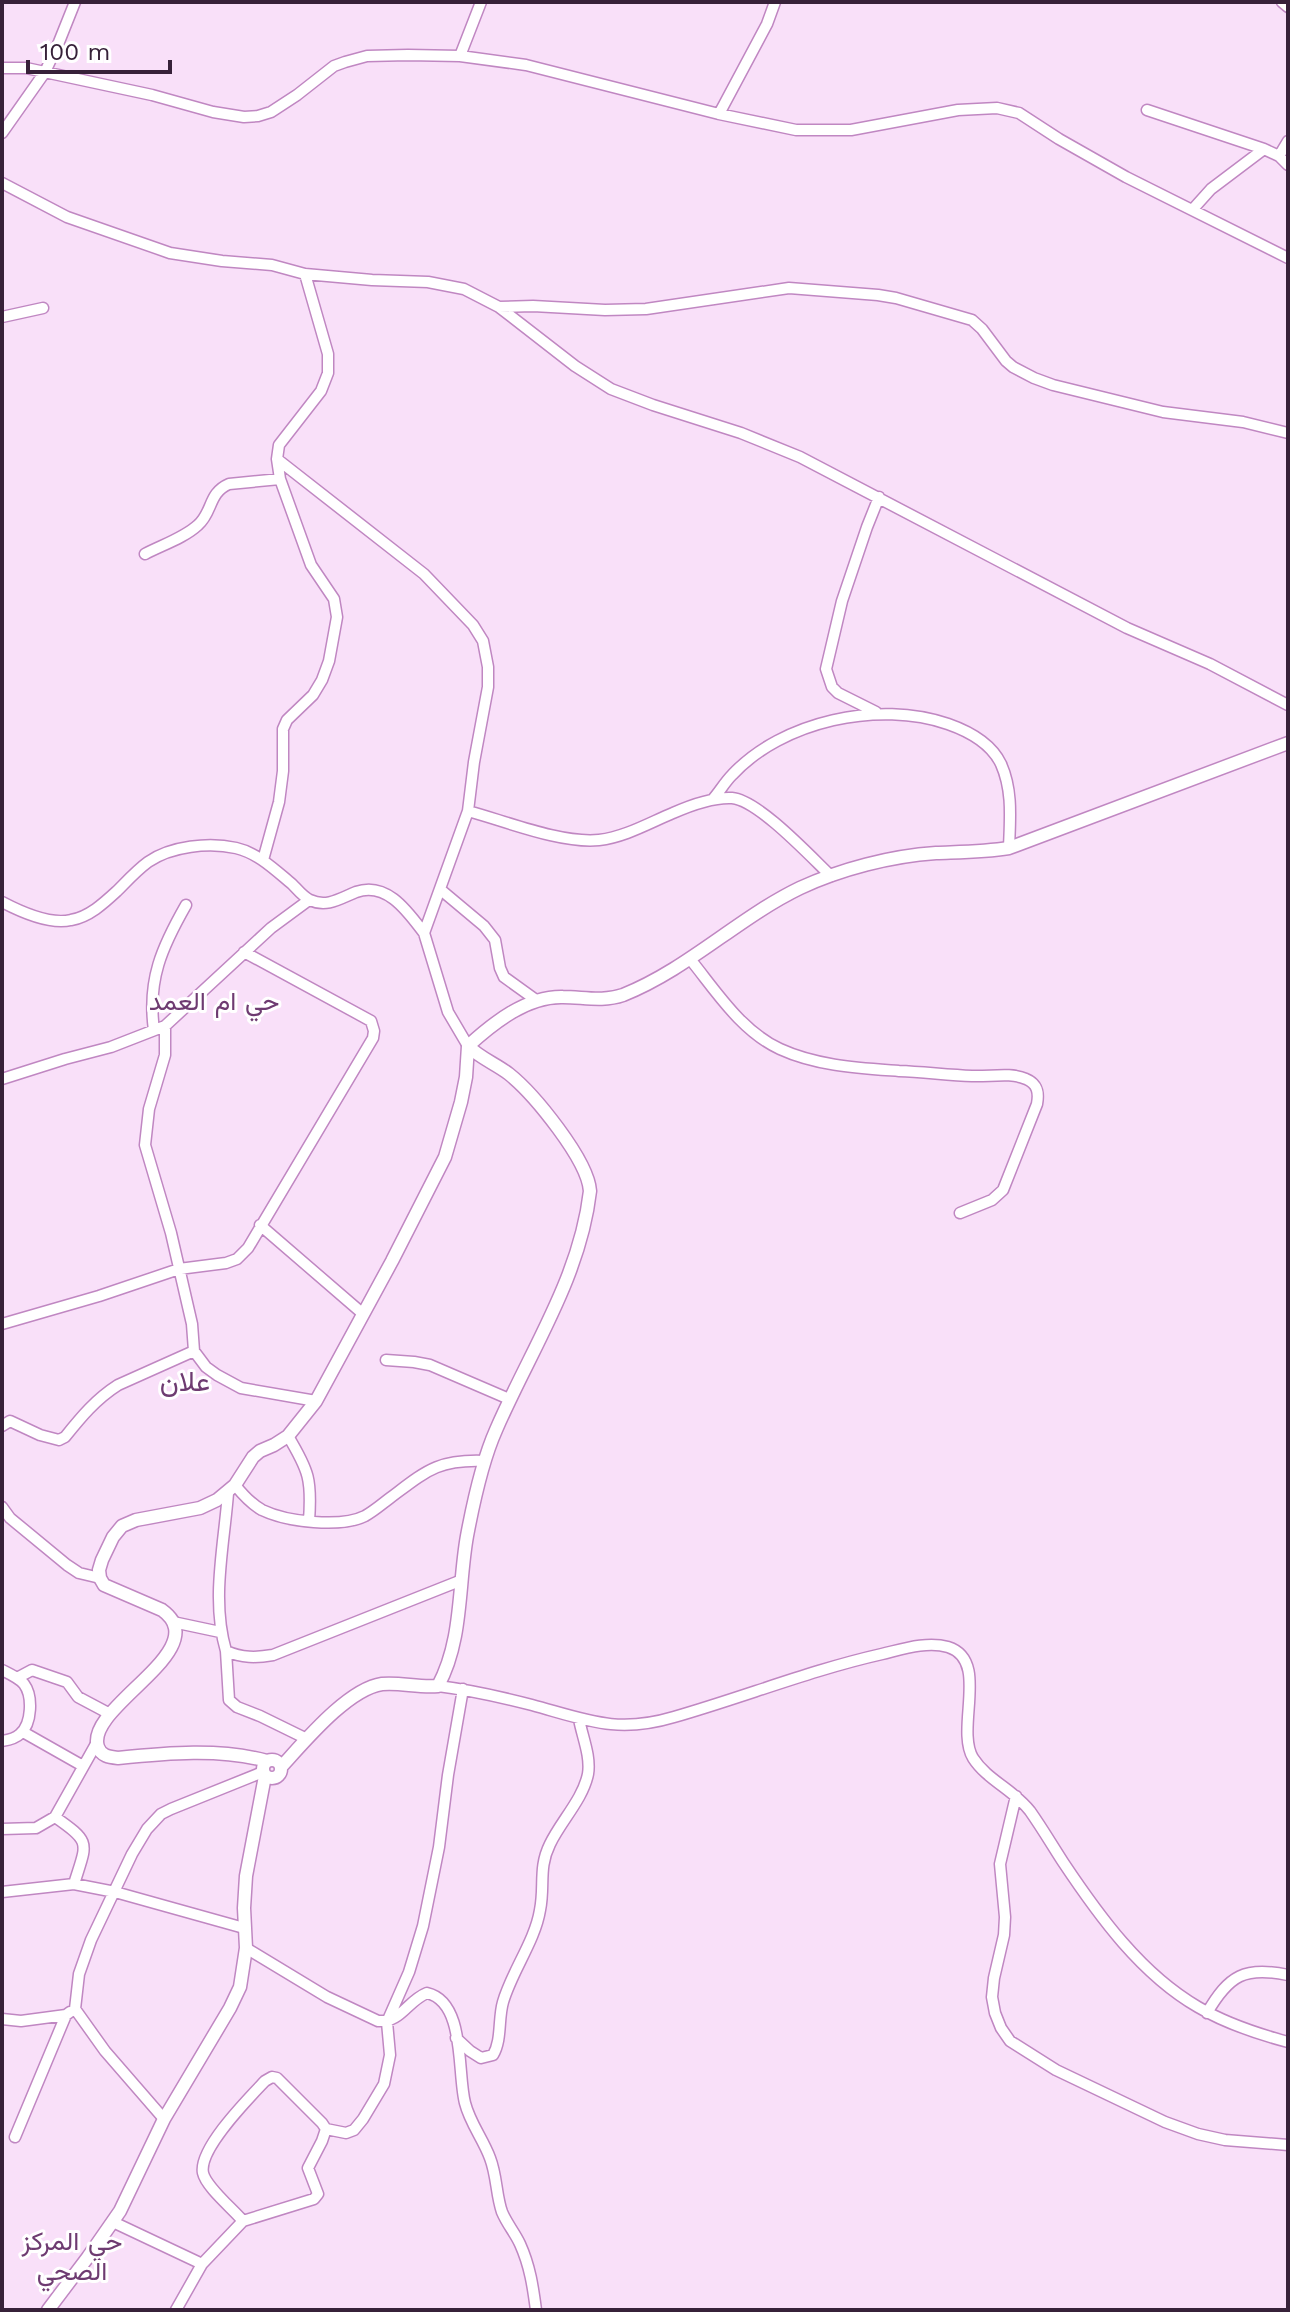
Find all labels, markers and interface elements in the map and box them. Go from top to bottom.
scale bar [28,24,170,74]
text: 100 m [40,38,110,66]
district label: حي ام العمد [149,986,279,1022]
district label: علان [160,1365,210,1398]
district label: حي المركز الصحي [21,2226,122,2292]

